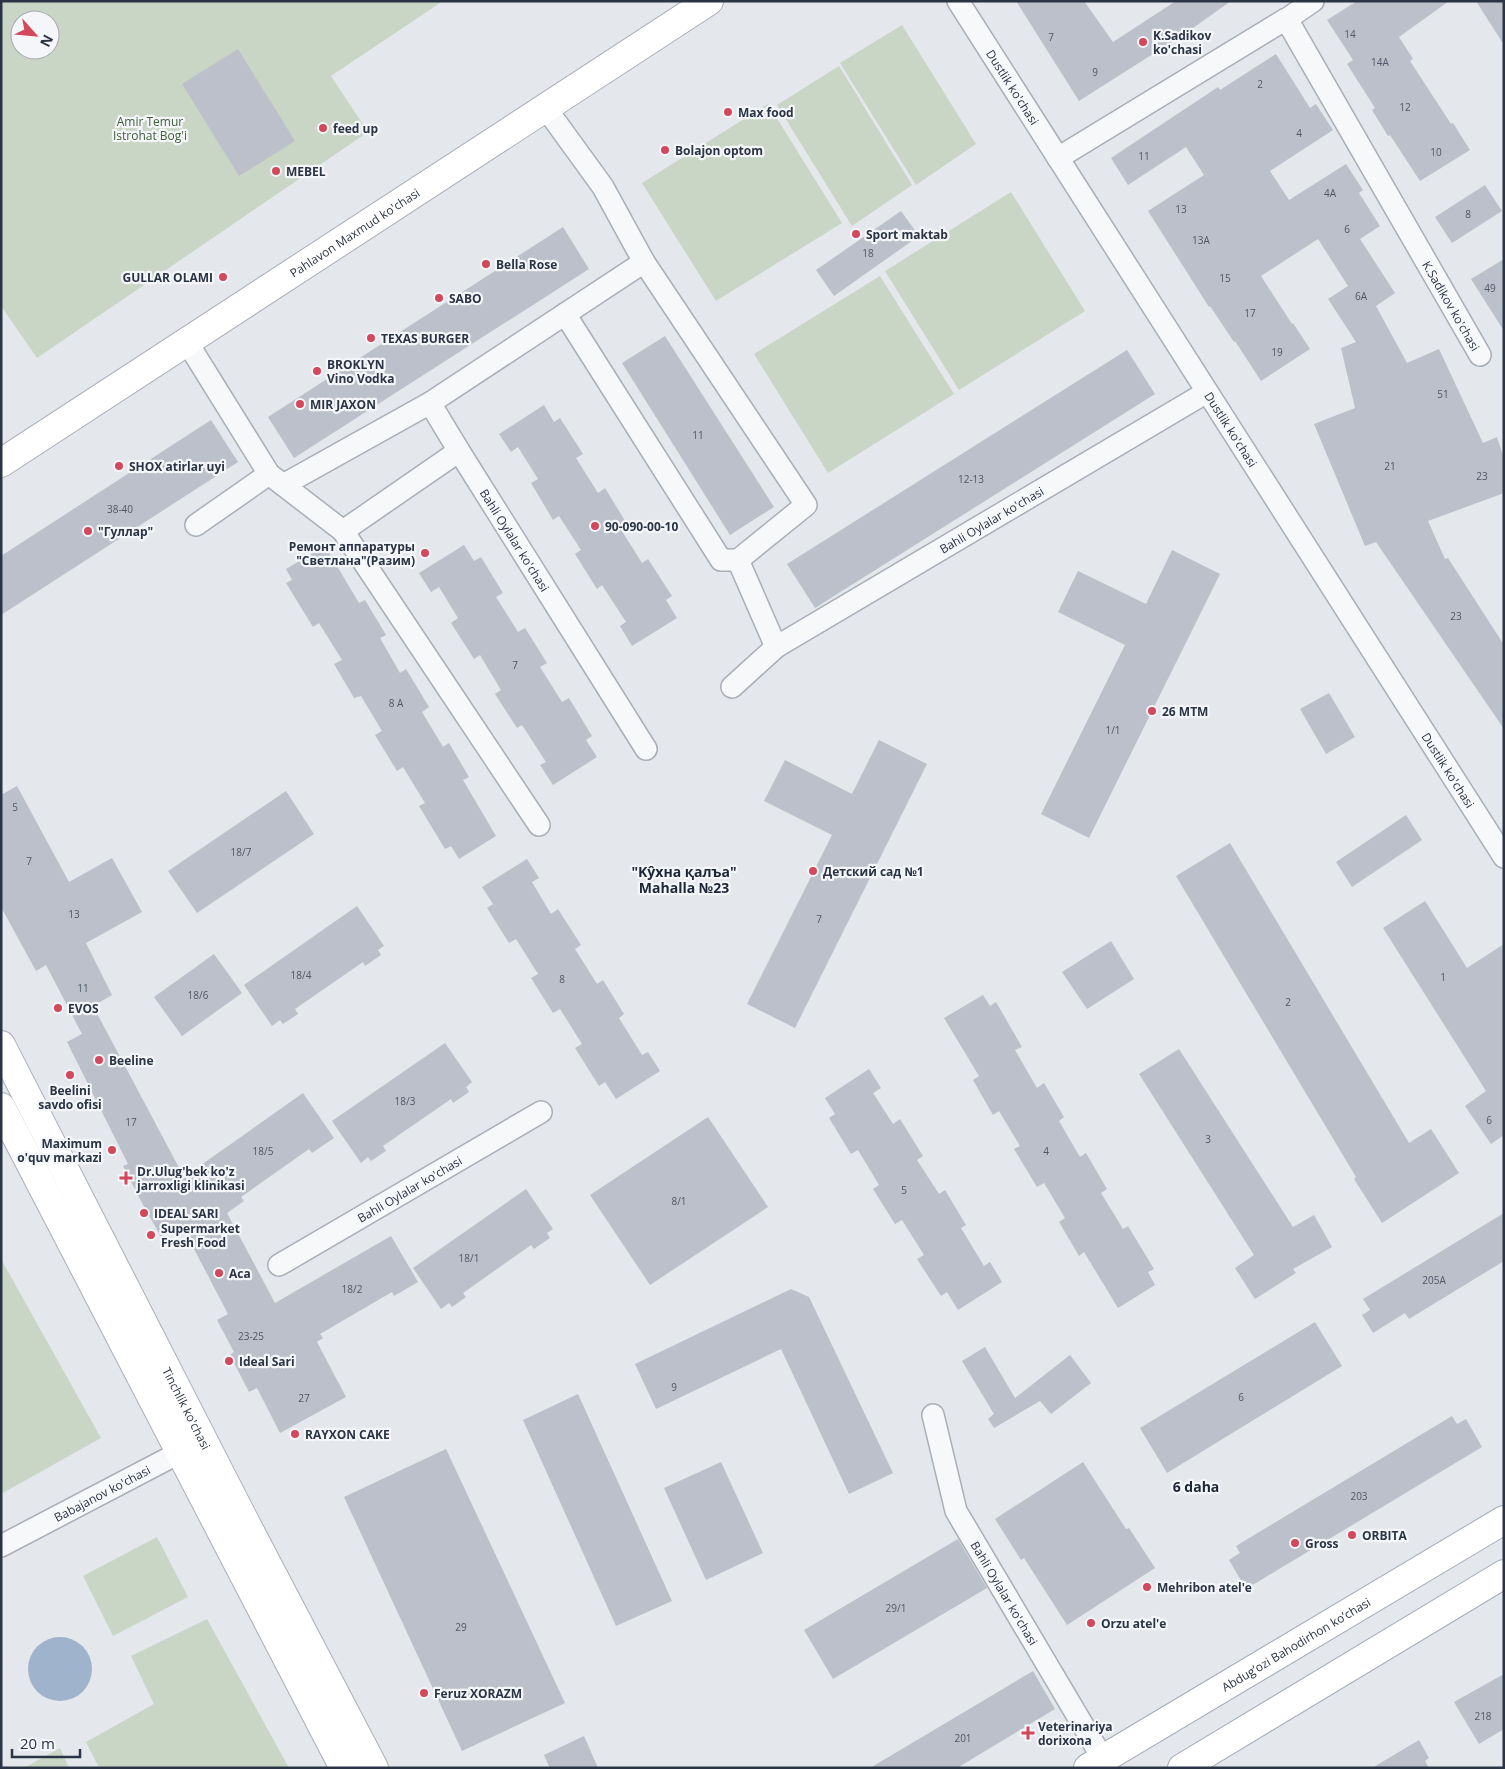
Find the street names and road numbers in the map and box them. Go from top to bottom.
street label: Dustlik ko'chasi [982,46,1043,128]
street label: Pahlavon Maxmud ko'chasi [286,184,423,281]
street label: K.Sadikov ko'chasi [1419,257,1484,354]
street label: Dustlik ko'chasi [1201,388,1262,470]
street label: Bahli Oylalar ko'chasi [936,482,1047,557]
street label: Bahli Oylalar ko'chasi [476,485,554,595]
street label: Dustlik ko'chasi [1418,729,1479,811]
street label: Bahli Oylalar ko'chasi [354,1152,465,1226]
street label: Tinchlik ko'chasi [159,1364,215,1452]
street label: Babajanov ko'chasi [51,1461,153,1525]
street label: Bahli Oylalar ko'chasi [967,1538,1042,1648]
street label: Abdug’ozi Bahodirhon ko’chasi [1218,1593,1374,1695]

